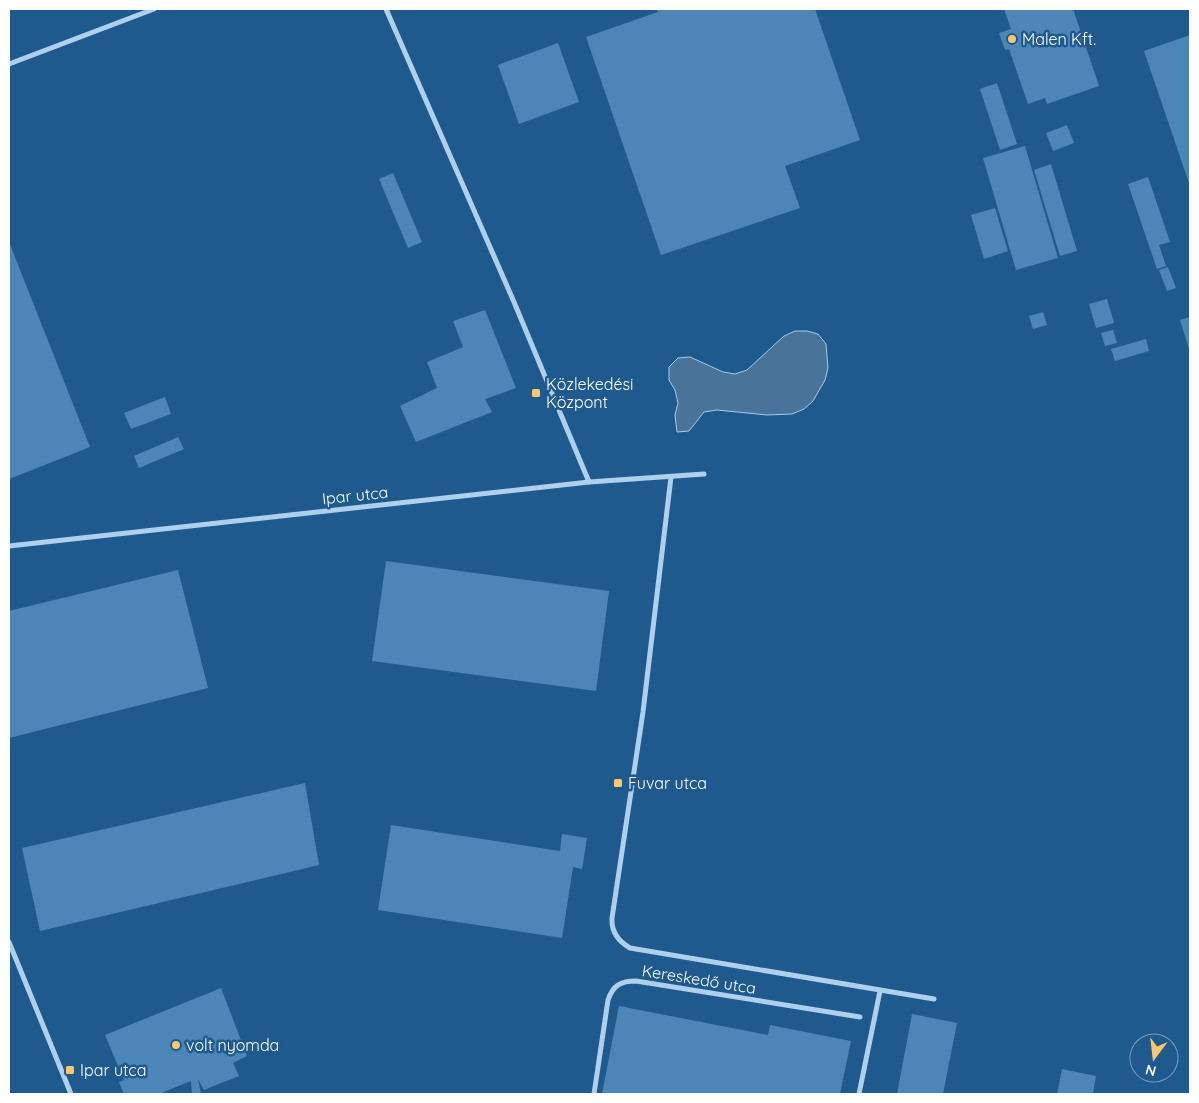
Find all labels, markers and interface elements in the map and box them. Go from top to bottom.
place label: Malen Kft. [1022,29,1096,49]
marker: Malen Kft. [1006,33,1018,45]
place label: Közlekedési Központ [546,374,633,412]
marker: Közlekedési Központ [530,387,542,399]
street label: Ipar utca [321,482,389,508]
place label: Fuvar utca [628,773,707,793]
marker: Fuvar utca [612,777,624,789]
street label: Kereskedő utca [641,960,757,998]
north arrow [1129,1033,1179,1083]
place label: volt nyomda [186,1035,279,1055]
marker: volt nyomda [170,1039,182,1051]
place label: Ipar utca [80,1060,146,1080]
text: N [1143,1061,1158,1081]
marker: Ipar utca [64,1064,76,1076]

